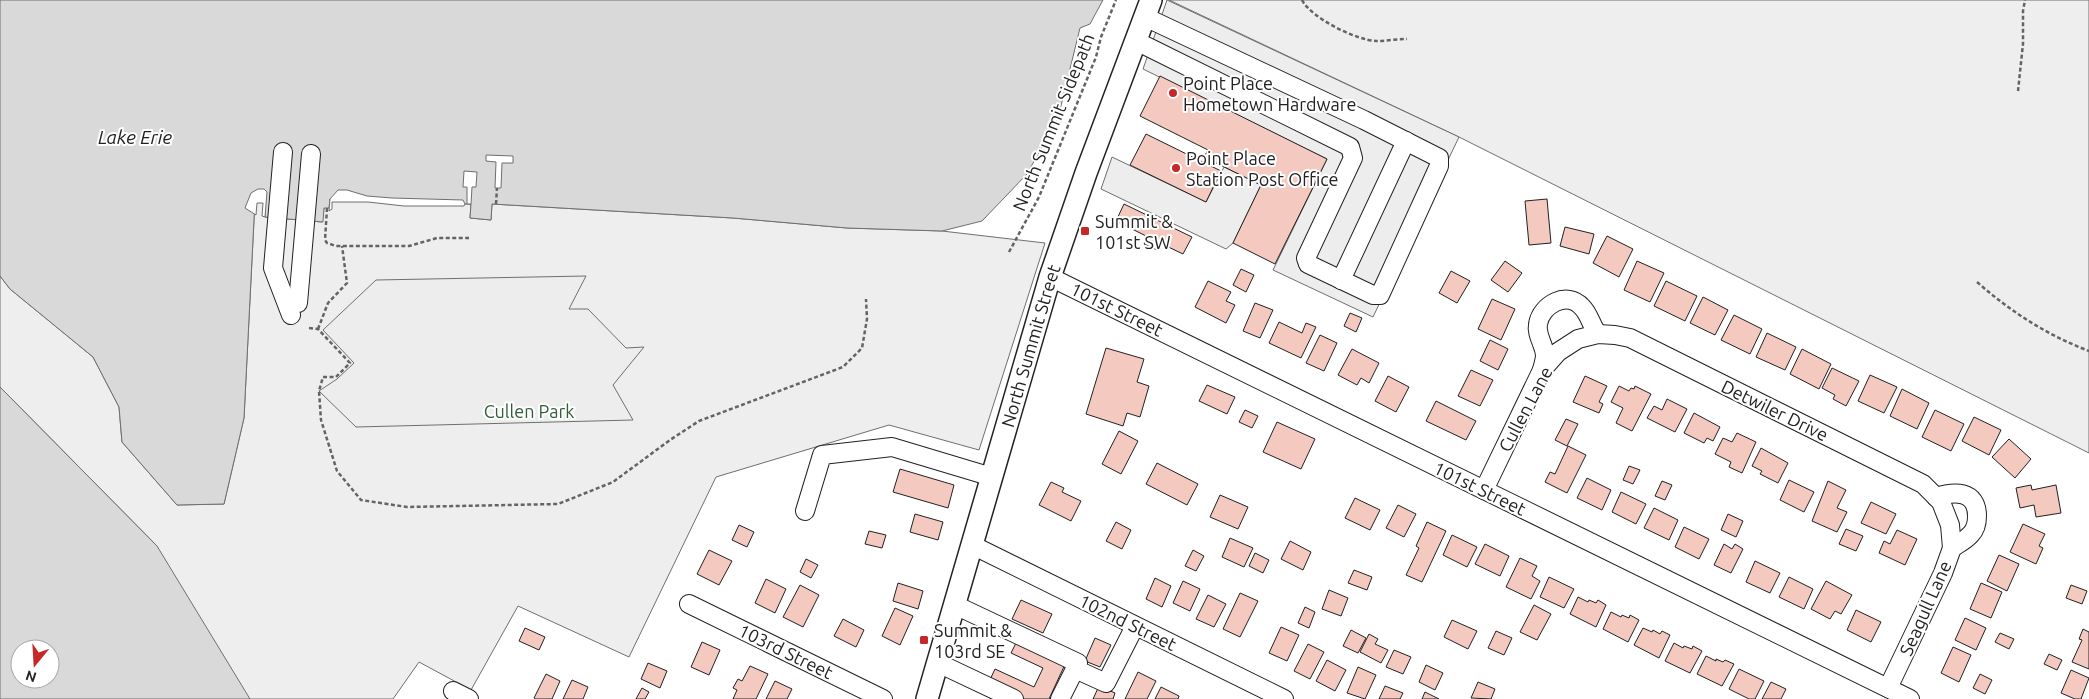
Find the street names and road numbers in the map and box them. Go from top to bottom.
street label: North Summit Sidepath [1008,30,1098,214]
street label: North Summit Street [997,262,1064,429]
street label: 101st Street [1068,278,1166,340]
street label: Cullen Lane [1494,363,1556,455]
street label: Detwiler Drive [1718,376,1832,444]
street label: 101st Street [1431,457,1529,519]
street label: Seagull Lane [1895,558,1955,658]
street label: 102nd Street [1076,590,1180,654]
street label: 103rd Street [736,620,836,682]

